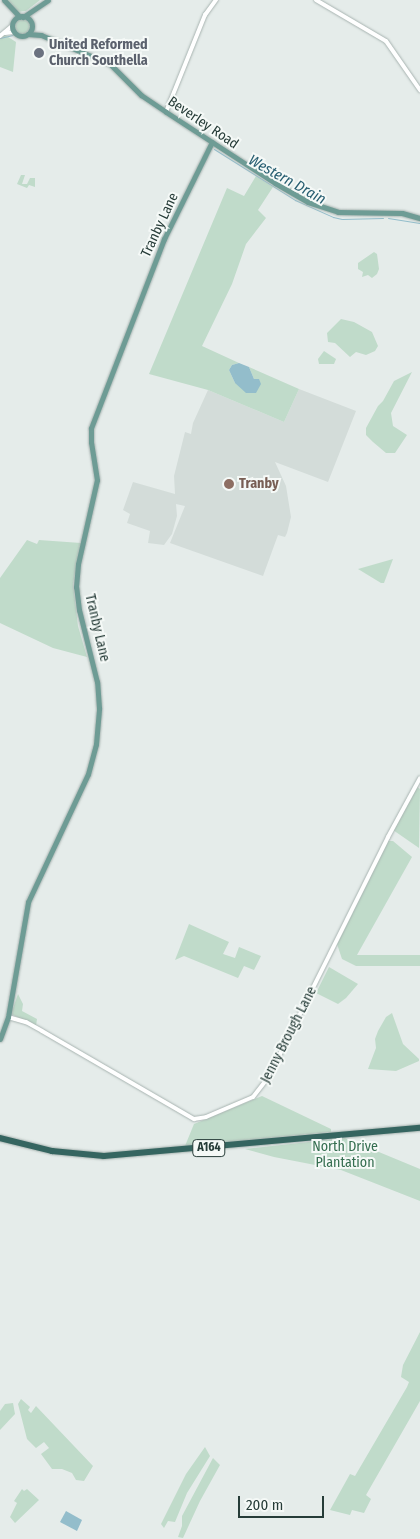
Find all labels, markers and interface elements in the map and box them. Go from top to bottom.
place label: United Reformed Church Southella [49,37,148,70]
marker: United Reformed Church Southella [33,47,45,59]
street label: Beverley Road [165,93,241,153]
water label: Western Drain [245,151,329,209]
street label: Tranby Lane [138,190,182,260]
place label: Tranby [239,476,279,492]
marker: Tranby [223,478,235,490]
street label: Tranby Lane [81,593,113,663]
street label: Jenny Brough Lane [257,984,321,1086]
road number: A164 [192,1138,226,1158]
park label: North Drive Plantation [312,1139,378,1172]
scale bar [240,1486,326,1518]
text: 200 m [246,1496,283,1514]

